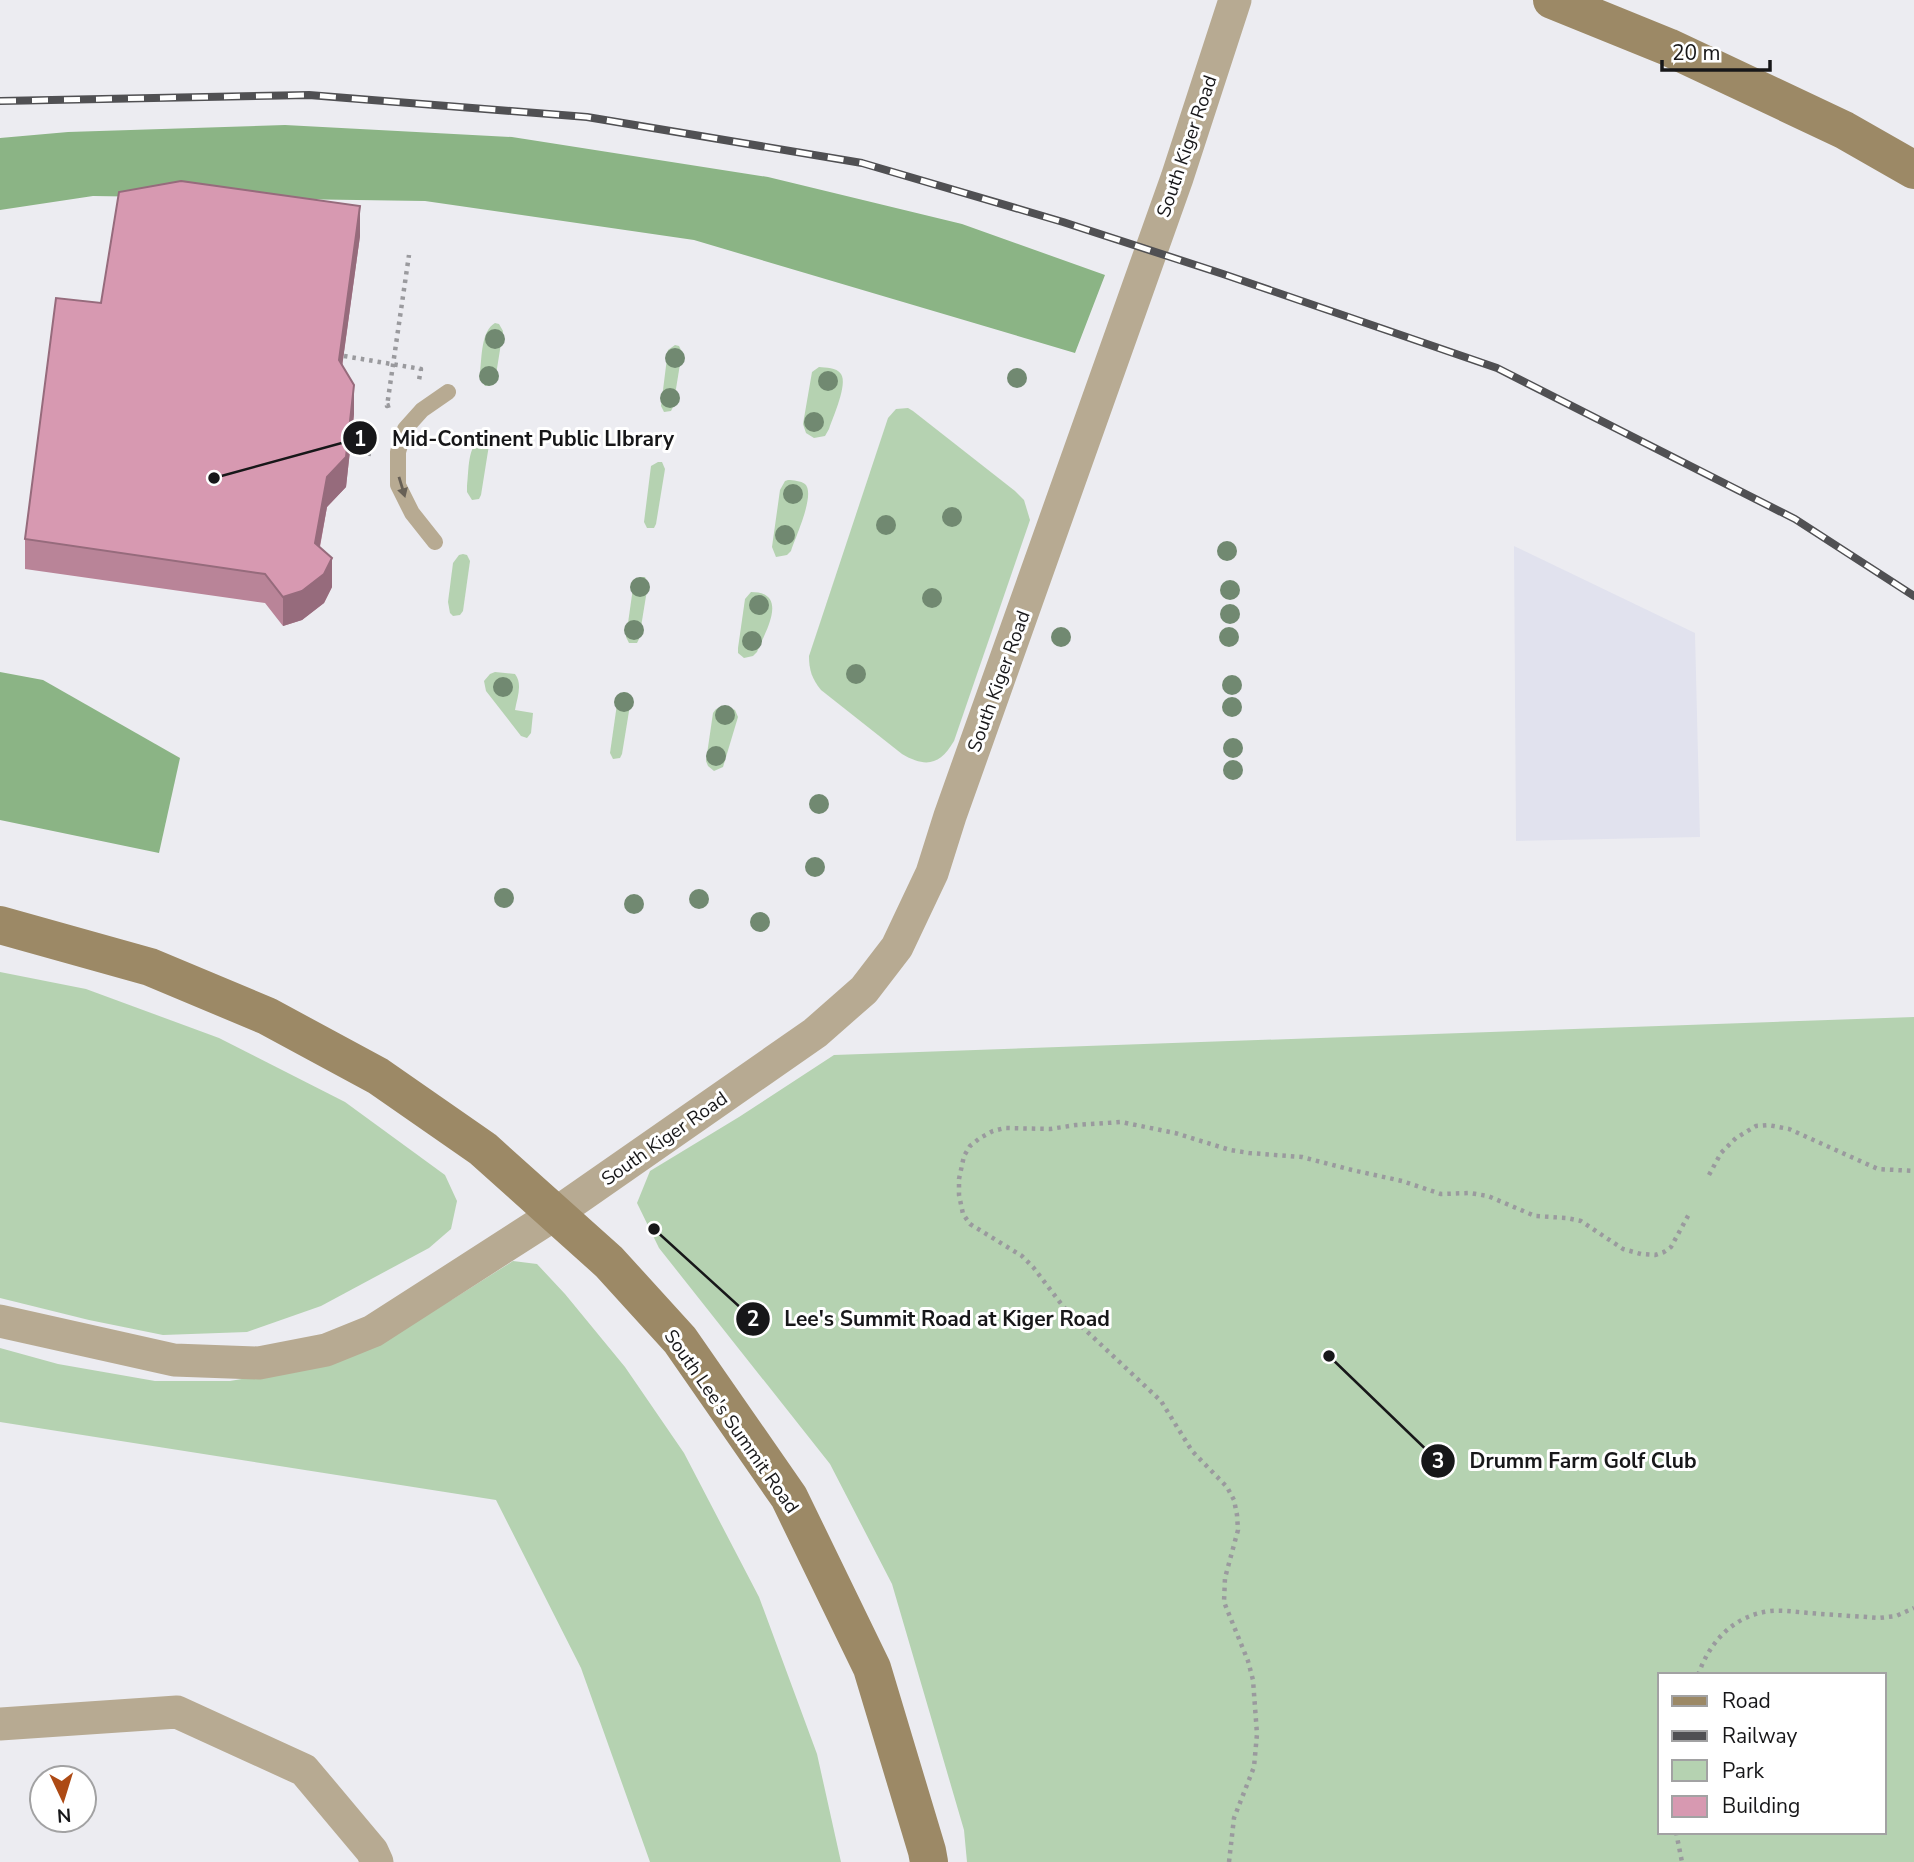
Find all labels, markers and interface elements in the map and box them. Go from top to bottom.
scale bar [1662,28,1770,72]
text: 20 m [1672,39,1721,67]
street label: South Kiger Road [1150,72,1223,221]
callout: Mid-Continent Public LIbrary [343,417,688,459]
text: 1 [354,425,366,453]
text: Mid-Continent Public LIbrary [392,425,675,453]
one-way arrow [397,476,407,497]
street label: South Kiger Road [961,607,1037,756]
street label: South Kiger Road [596,1086,733,1192]
callout: Lee's Summit Road at Kiger Road [735,1298,1124,1340]
text: 2 [747,1305,759,1333]
text: Lee's Summit Road at Kiger Road [784,1305,1110,1333]
street label: South Lee's Summit Road [658,1324,805,1519]
callout: Drumm Farm Golf Club [1421,1440,1711,1482]
text: 3 [1432,1447,1444,1475]
text: Drumm Farm Golf Club [1469,1447,1697,1475]
legend [1658,1673,1886,1834]
text: Road [1722,1687,1771,1715]
text: Railway [1722,1722,1797,1750]
text: Park [1722,1757,1764,1785]
north arrow [28,1764,98,1834]
text: Building [1722,1792,1800,1820]
text: N [56,1801,72,1828]

